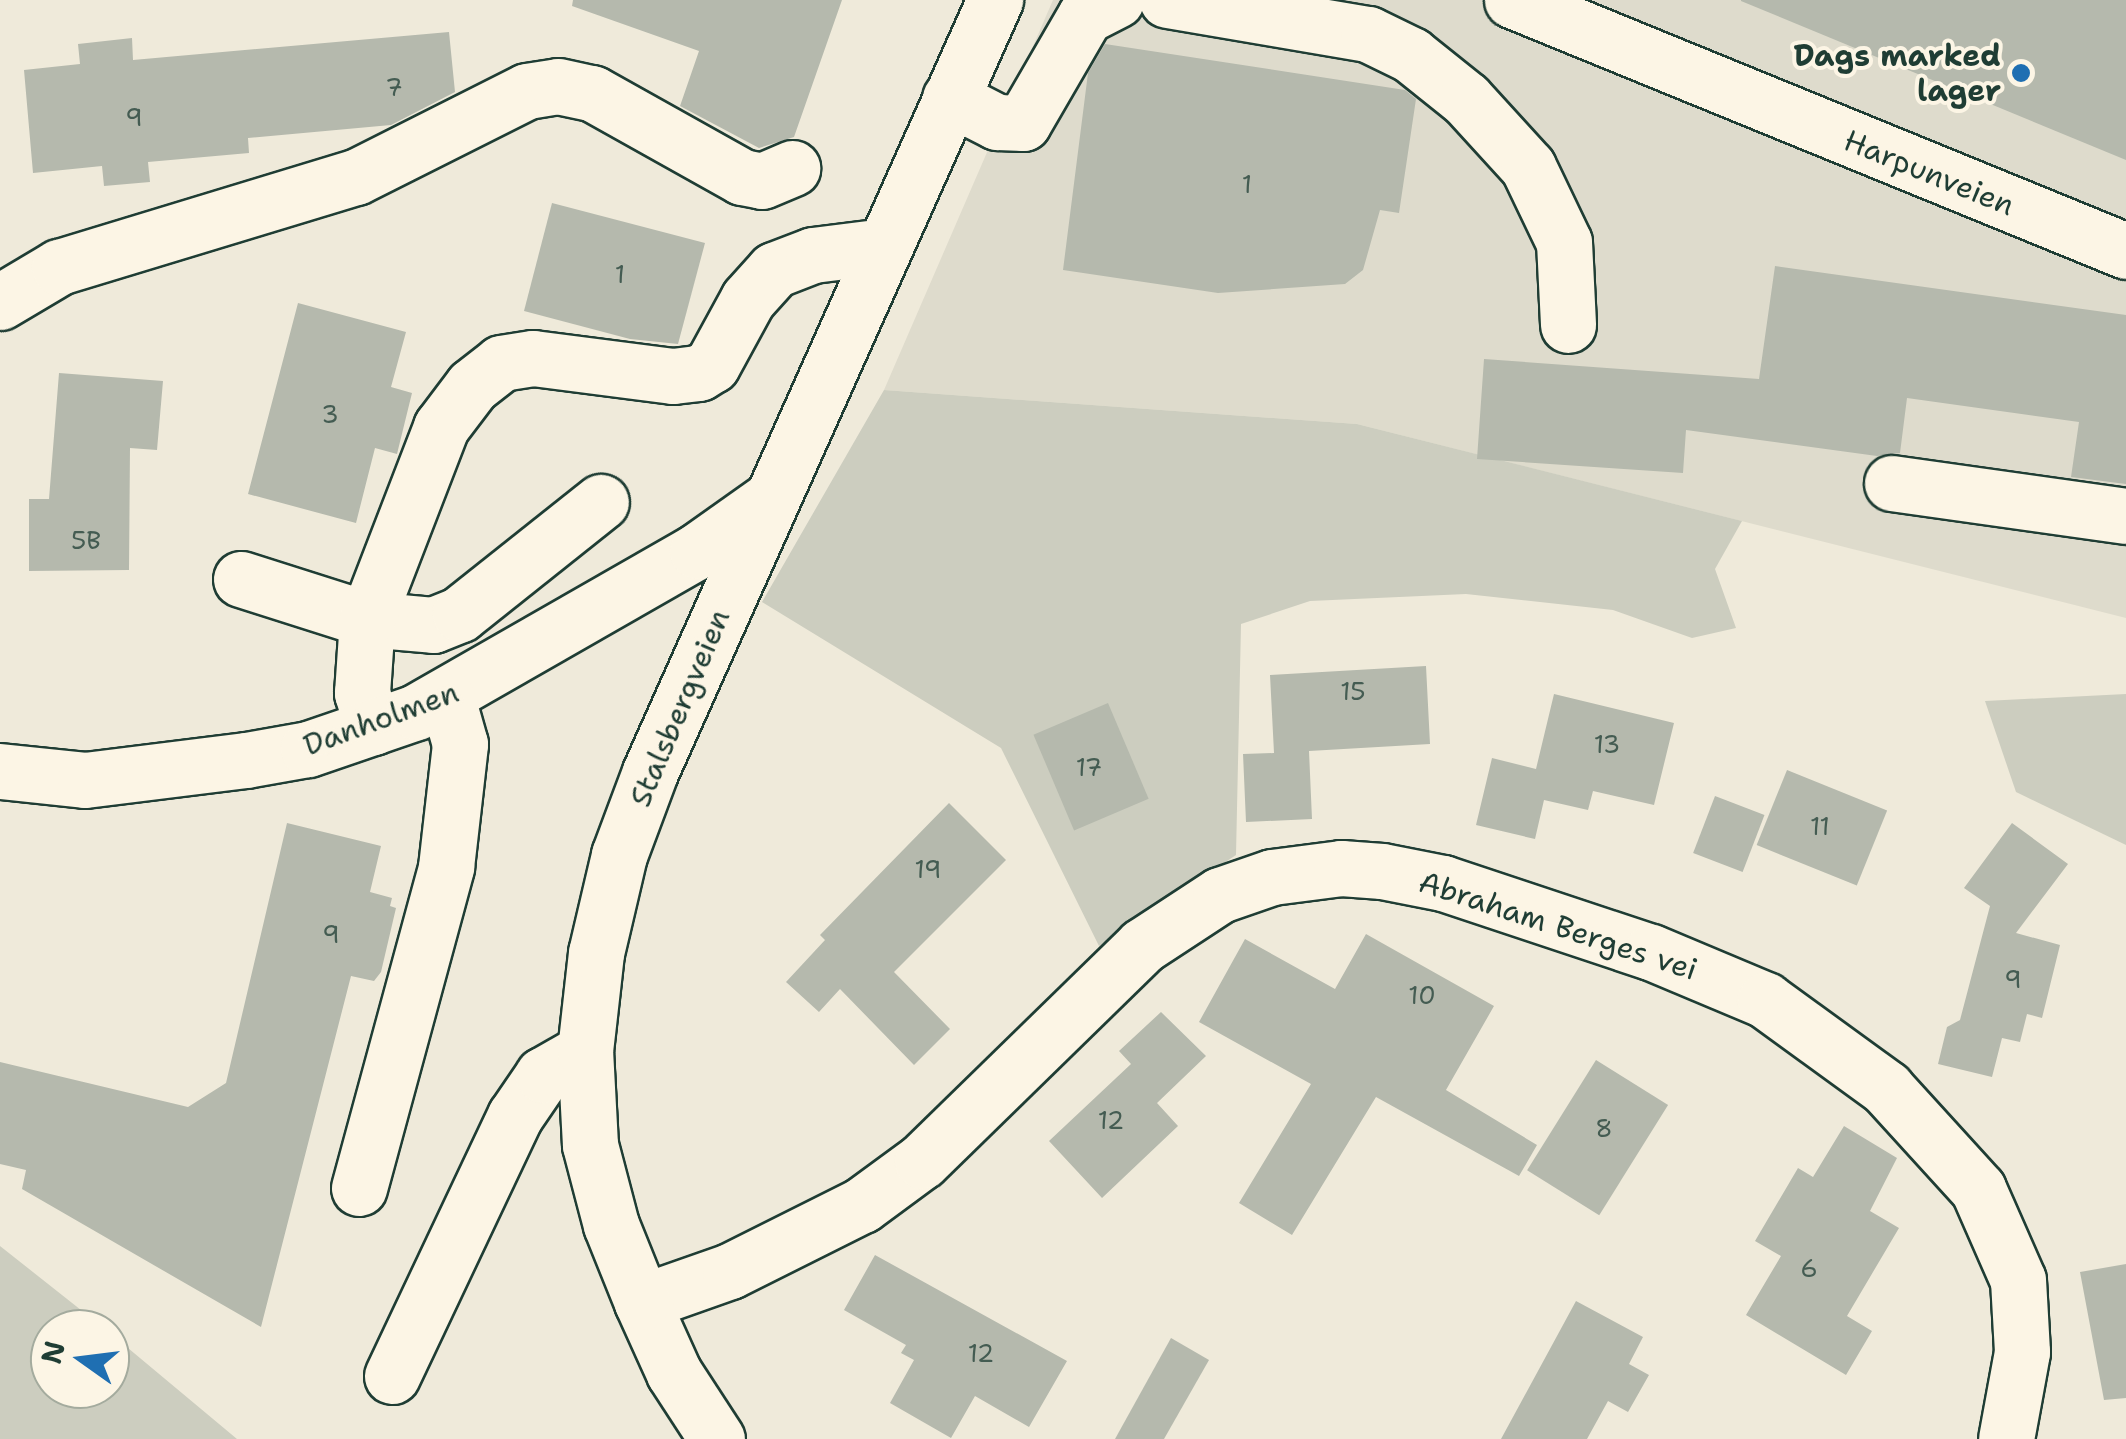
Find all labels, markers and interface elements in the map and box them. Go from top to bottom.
place label: Dags marked lager [1793,38,2001,108]
marker: Dags marked lager [2010,62,2032,84]
house number: 7 [385,72,403,102]
house number: 9 [125,102,143,132]
street label: Harpunveien [1839,122,2019,224]
house number: 1 [1242,169,1252,199]
house number: 1 [615,259,625,289]
house number: 3 [321,399,339,429]
house number: 5B [71,525,101,555]
street label: Stalsbergveien [622,604,738,812]
street label: Danholmen [299,674,463,764]
house number: 15 [1340,676,1366,706]
house number: 13 [1594,729,1620,759]
house number: 17 [1076,752,1102,782]
house number: 11 [1810,811,1830,841]
house number: 19 [915,854,941,884]
street label: Abraham Berges vei [1414,864,1702,988]
house number: 9 [322,919,340,949]
house number: 9 [2004,964,2022,994]
house number: 10 [1408,980,1436,1010]
house number: 12 [1098,1105,1124,1135]
house number: 8 [1595,1113,1613,1143]
house number: 6 [1800,1253,1818,1283]
north arrow [30,1309,130,1409]
text: N [32,1337,74,1368]
house number: 12 [968,1338,994,1368]

